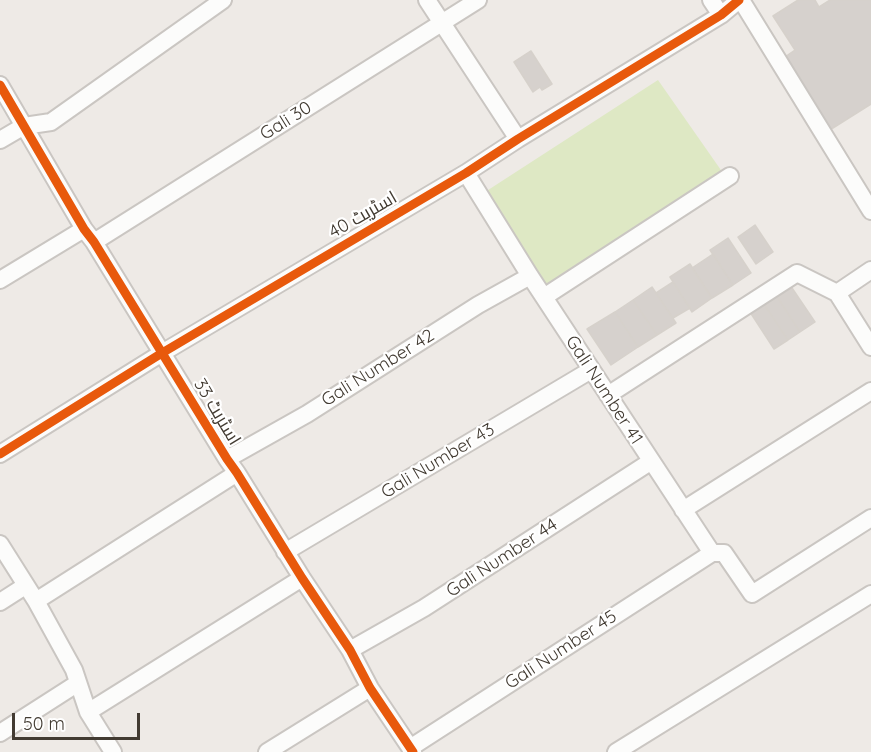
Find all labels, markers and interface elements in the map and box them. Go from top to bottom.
street label: Gali 30 [256,97,316,145]
street label: اسٹریٹ 40 [325,187,401,243]
street label: Gali Number 42 [318,325,438,411]
street label: Gali Number 41 [561,332,647,448]
street label: اسٹریٹ 33 [189,375,245,449]
street label: Gali Number 43 [378,419,498,503]
street label: Gali Number 44 [442,514,562,602]
street label: Gali Number 45 [501,606,621,694]
scale bar [15,701,142,739]
text: 50 m [23,712,65,735]

